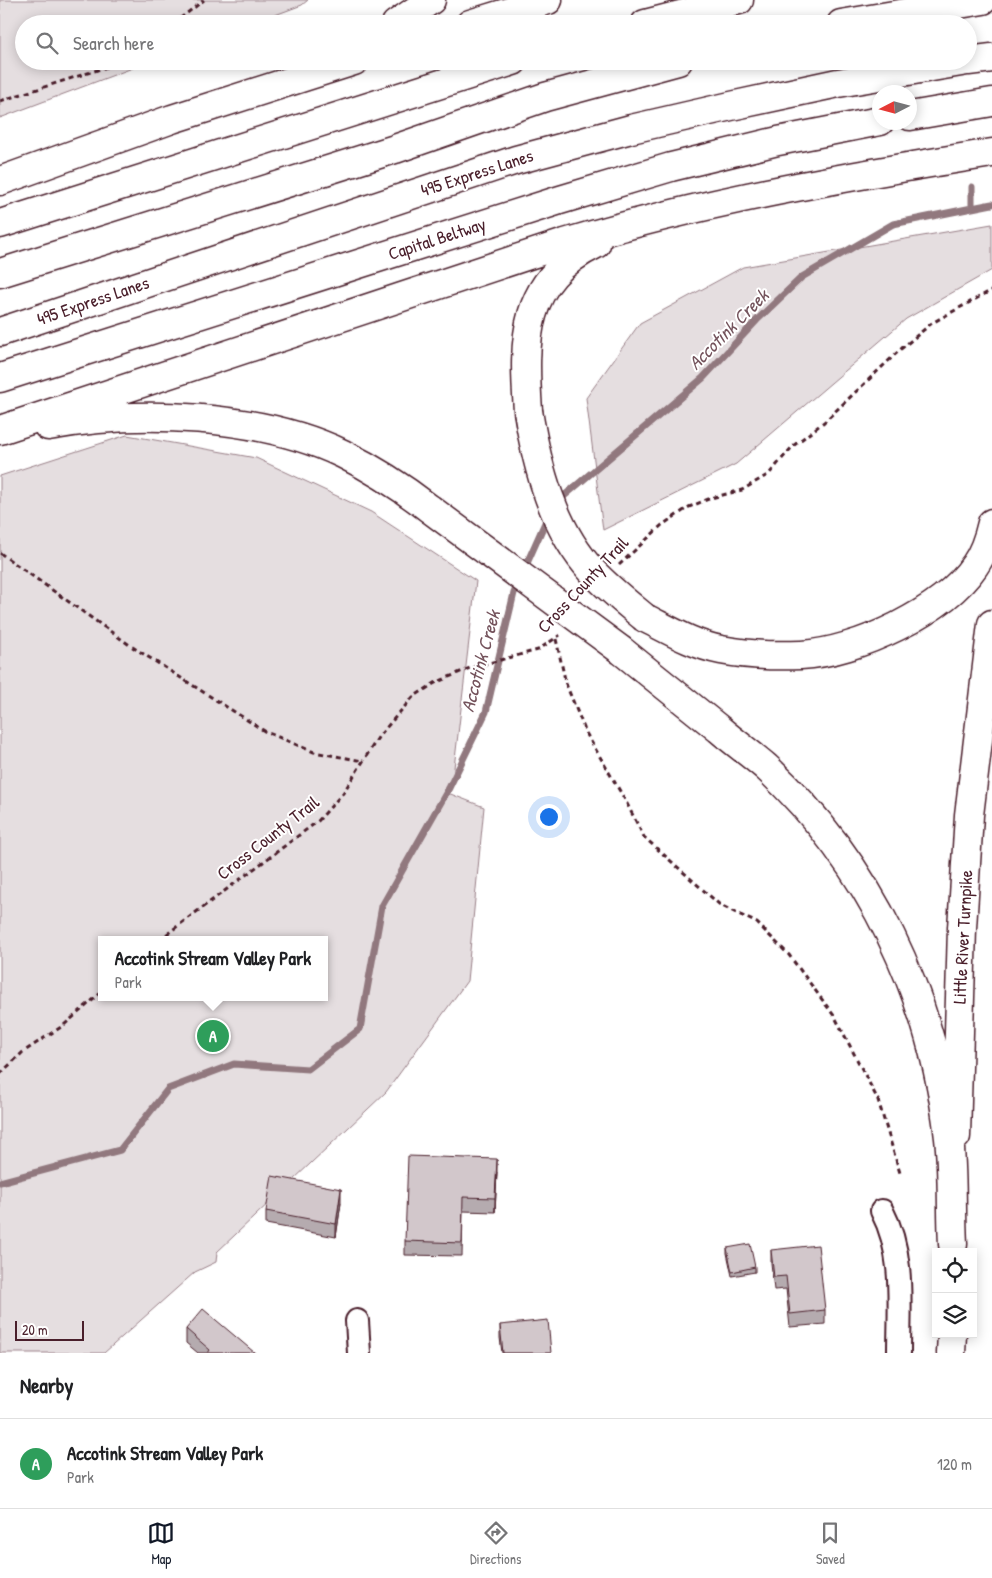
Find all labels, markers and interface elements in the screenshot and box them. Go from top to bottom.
search box [15,15,977,70]
icon: search [33,29,61,57]
text: Search here [73,30,154,56]
north arrow [872,85,917,130]
street label: 495 Express Lanes [417,143,536,202]
street label: Capital Beltway [385,211,489,266]
street label: 495 Express Lanes [33,270,152,331]
water label: Accotink Creek [682,282,775,375]
street label: Cross County Trail [531,531,634,638]
water label: Accotink Creek [454,605,507,715]
street label: Cross County Trail [211,790,324,886]
your location [536,804,562,830]
street label: Little River Turnpike [947,869,978,1004]
popup [98,936,328,1001]
text: Accotink Stream Valley Park [115,945,311,971]
text: Park [115,971,142,993]
pin: A [197,1017,229,1055]
map controls [932,1248,977,1338]
button: locate [932,1248,977,1293]
button: layers [932,1293,977,1338]
scale bar [15,1318,84,1341]
text: 20 m [22,1320,48,1339]
text: Nearby [20,1371,73,1400]
text: Accotink Stream Valley Park [67,1440,263,1466]
text: A [32,1453,40,1475]
text: 120 m [937,1453,972,1475]
text: Park [67,1466,94,1488]
tab: Map [147,1519,175,1568]
tab: Directions [470,1519,521,1568]
tab: Saved [816,1519,845,1568]

